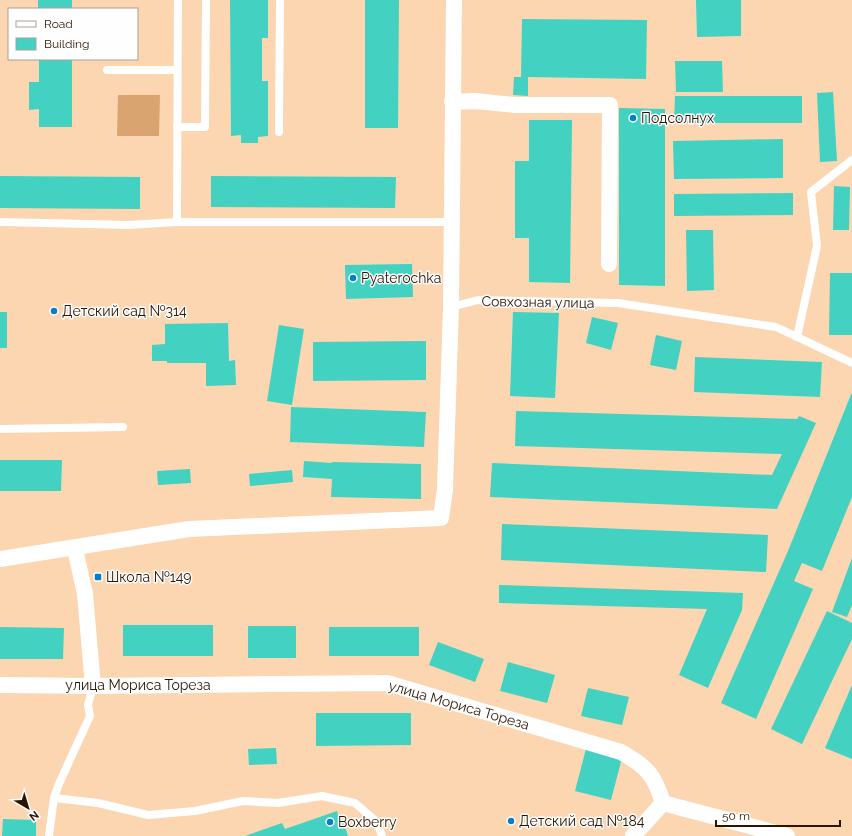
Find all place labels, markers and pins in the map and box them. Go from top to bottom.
place label: Подсолнух [641,110,714,126]
marker: Подсолнух [628,113,638,123]
place label: Pyaterochka [361,270,441,286]
marker: Pyaterochka [348,273,358,283]
place label: Детский сад №314 [62,303,187,319]
marker: Детский сад №314 [49,306,59,316]
place label: Школа №149 [106,569,192,585]
marker: Школа №149 [93,572,103,582]
place label: Детский сад №184 [519,813,645,829]
place label: Boxberry [338,814,397,830]
marker: Детский сад №184 [506,816,516,826]
marker: Boxberry [325,817,335,827]

